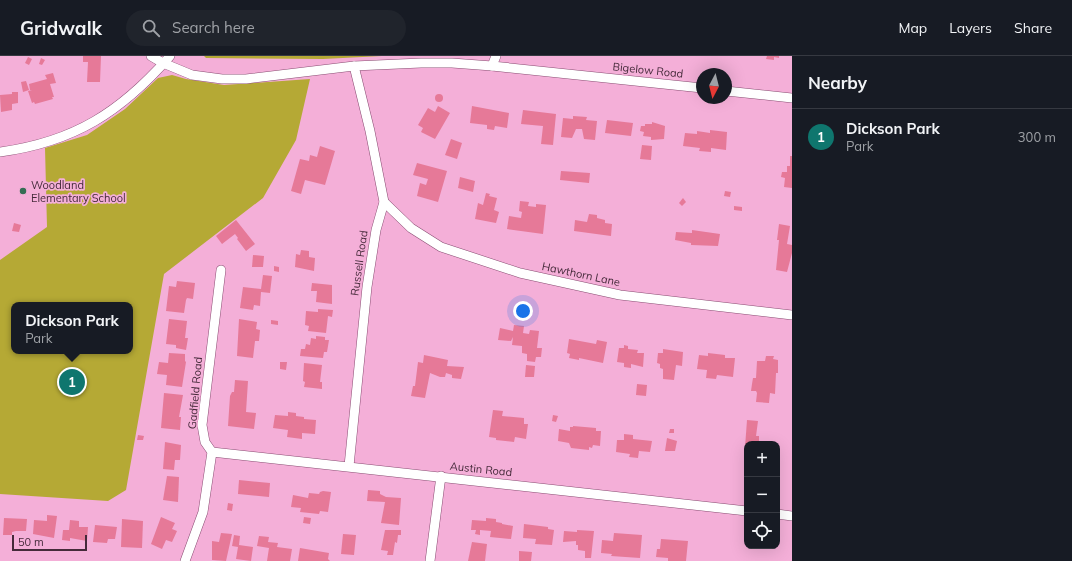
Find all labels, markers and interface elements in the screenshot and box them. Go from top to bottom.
search box [126,10,406,46]
text: Gridwalk [20,16,102,40]
icon: search [140,17,162,39]
text: Search here [172,18,255,37]
text: Map [898,19,927,37]
text: Layers [949,19,992,37]
text: Share [1014,19,1052,37]
street label: Bigelow Road [612,59,684,81]
north arrow [696,68,732,104]
text: Nearby [808,72,867,93]
text: Dickson Park [846,119,940,138]
text: 1 [817,129,825,145]
text: 300 m [1018,129,1056,145]
text: Park [846,138,873,154]
place label: Woodland Elementary School [31,178,126,205]
marker: Woodland Elementary School [18,186,28,196]
street label: Russell Road [347,229,371,297]
street label: Hawthorn Lane [541,259,621,289]
your location [513,301,533,321]
popup [11,302,133,354]
text: Dickson Park [25,311,119,330]
text: Park [25,330,53,346]
street label: Gadfield Road [185,356,205,430]
pin: 1 [59,367,85,397]
map controls [744,441,780,549]
button: + [744,441,780,477]
street label: Austin Road [449,459,513,479]
button: − [744,477,780,513]
button: locate [744,513,780,549]
scale bar [12,533,87,552]
text: 50 m [18,535,44,549]

